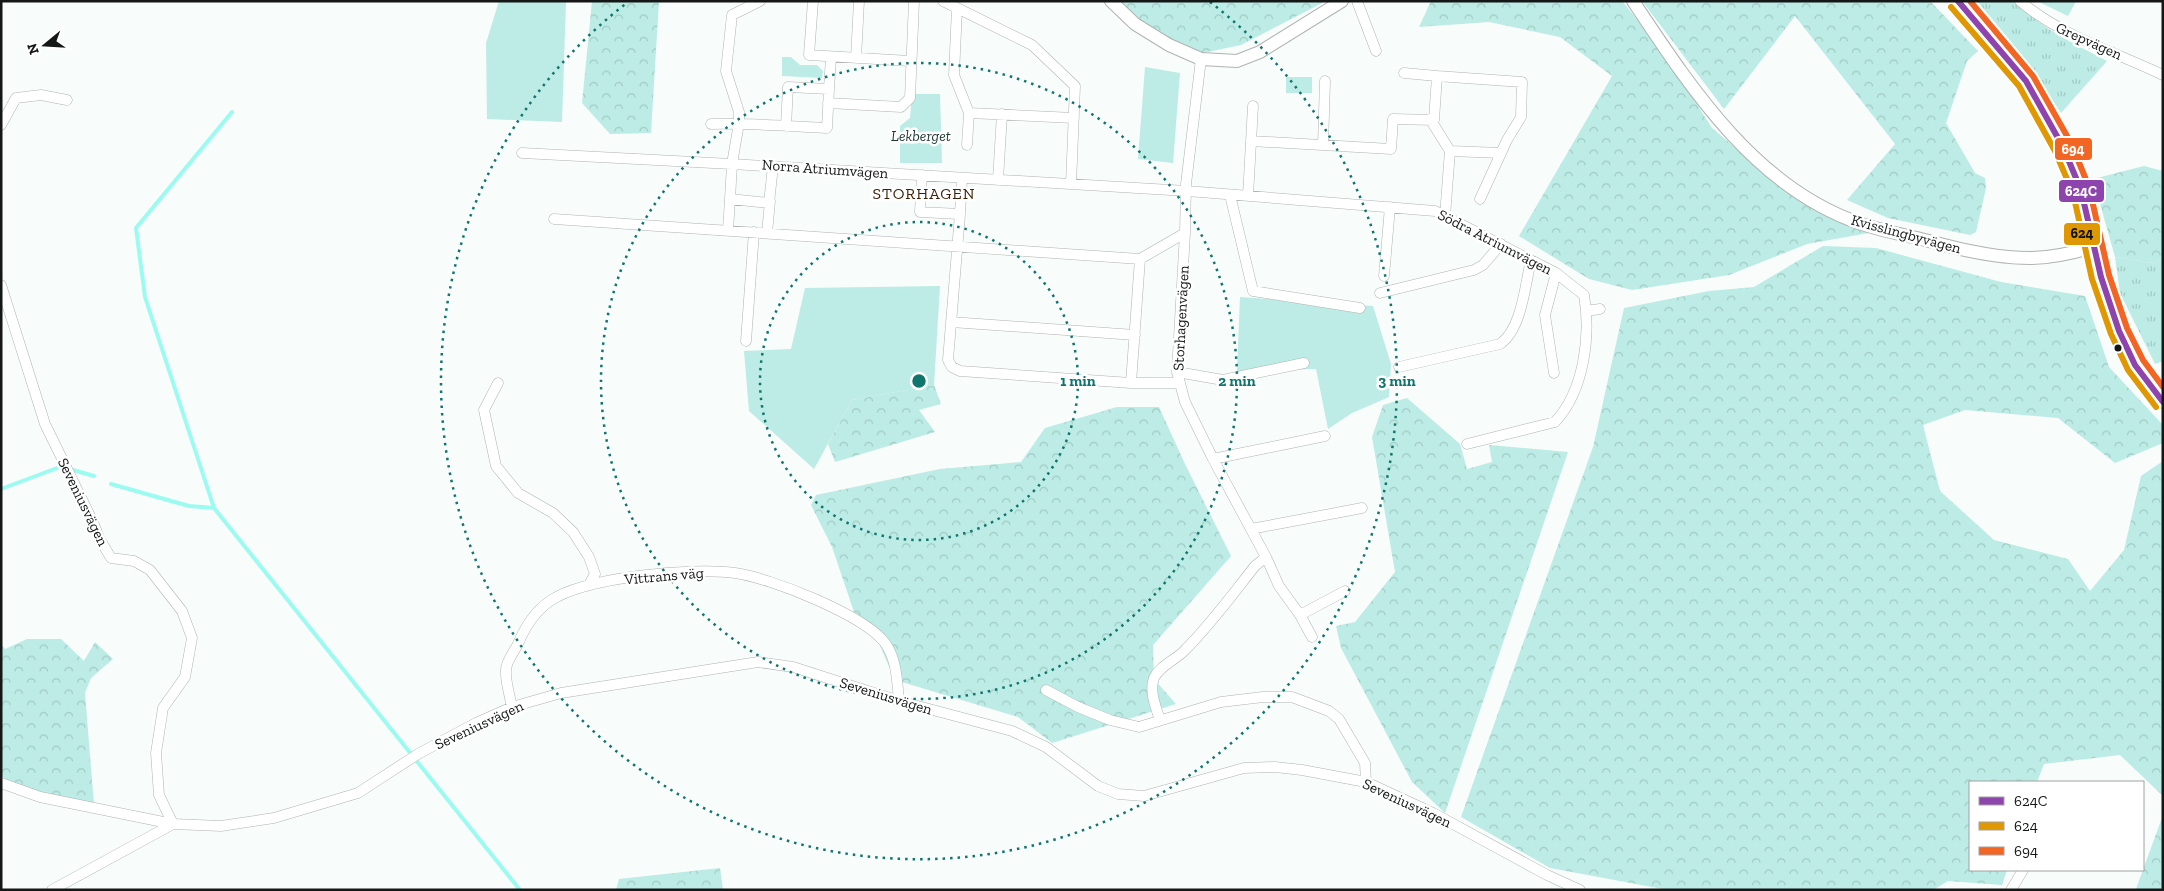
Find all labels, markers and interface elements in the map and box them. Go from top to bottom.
street label: Grepvägen [2053,18,2125,64]
north arrow [20,20,70,70]
text: N [23,41,43,57]
park label: Lekberget [891,127,951,145]
line badge: 694 [2054,137,2093,161]
text: 694 [2062,141,2085,158]
street label: Norra Atriumvägen [761,156,889,182]
line badge: 624C [2058,179,2105,203]
text: 624C [2065,183,2097,200]
district label: STORHAGEN [872,184,976,203]
street label: Södra Atriumvägen [1435,205,1555,279]
street label: Kvisslingbyvägen [1849,211,1963,257]
line badge: 624 [2063,222,2101,246]
text: 624 [2070,225,2094,242]
street label: Storhagenvägen [1169,265,1193,371]
unlabelled marker [2113,343,2123,353]
centre of rings [910,372,928,390]
text: 1 min [1060,372,1096,390]
text: 2 min [1218,372,1256,390]
text: 3 min [1378,372,1416,390]
street label: Seveniusvägen [54,455,112,549]
street label: Vittrans väg [623,564,704,589]
street label: Seveniusvägen [838,673,935,719]
street label: Seveniusvägen [432,696,527,753]
street label: Seveniusvägen [1360,775,1455,832]
legend [1969,781,2144,871]
text: 624C [2014,792,2047,810]
text: 624 [2014,817,2038,835]
text: 694 [2014,842,2038,860]

